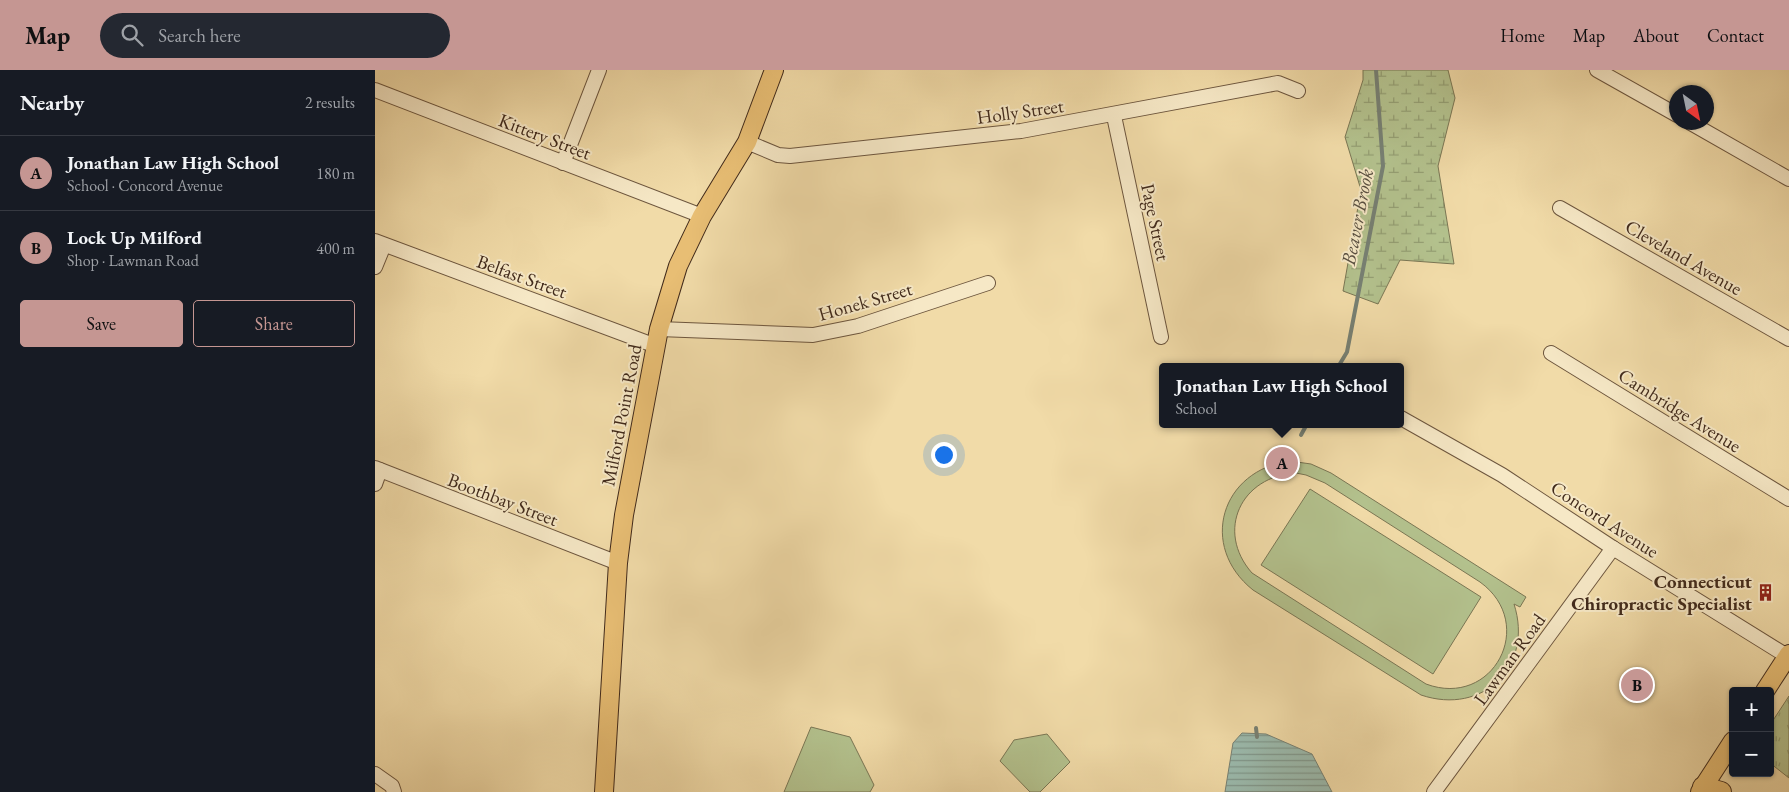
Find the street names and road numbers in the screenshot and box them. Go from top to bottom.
street label: Holly Street [975,93,1065,130]
street label: Kittery Street [495,107,595,166]
street label: Page Street [1135,181,1176,263]
street label: Cleveland Avenue [1621,214,1747,301]
street label: Belfast Street [473,249,570,304]
street label: Honek Street [815,276,915,327]
street label: Milford Point Road [595,342,648,488]
street label: Cambridge Avenue [1614,363,1746,458]
street label: Boothbay Street [444,467,562,532]
street label: Concord Avenue [1546,475,1664,564]
street label: Lawman Road [1468,608,1551,710]

